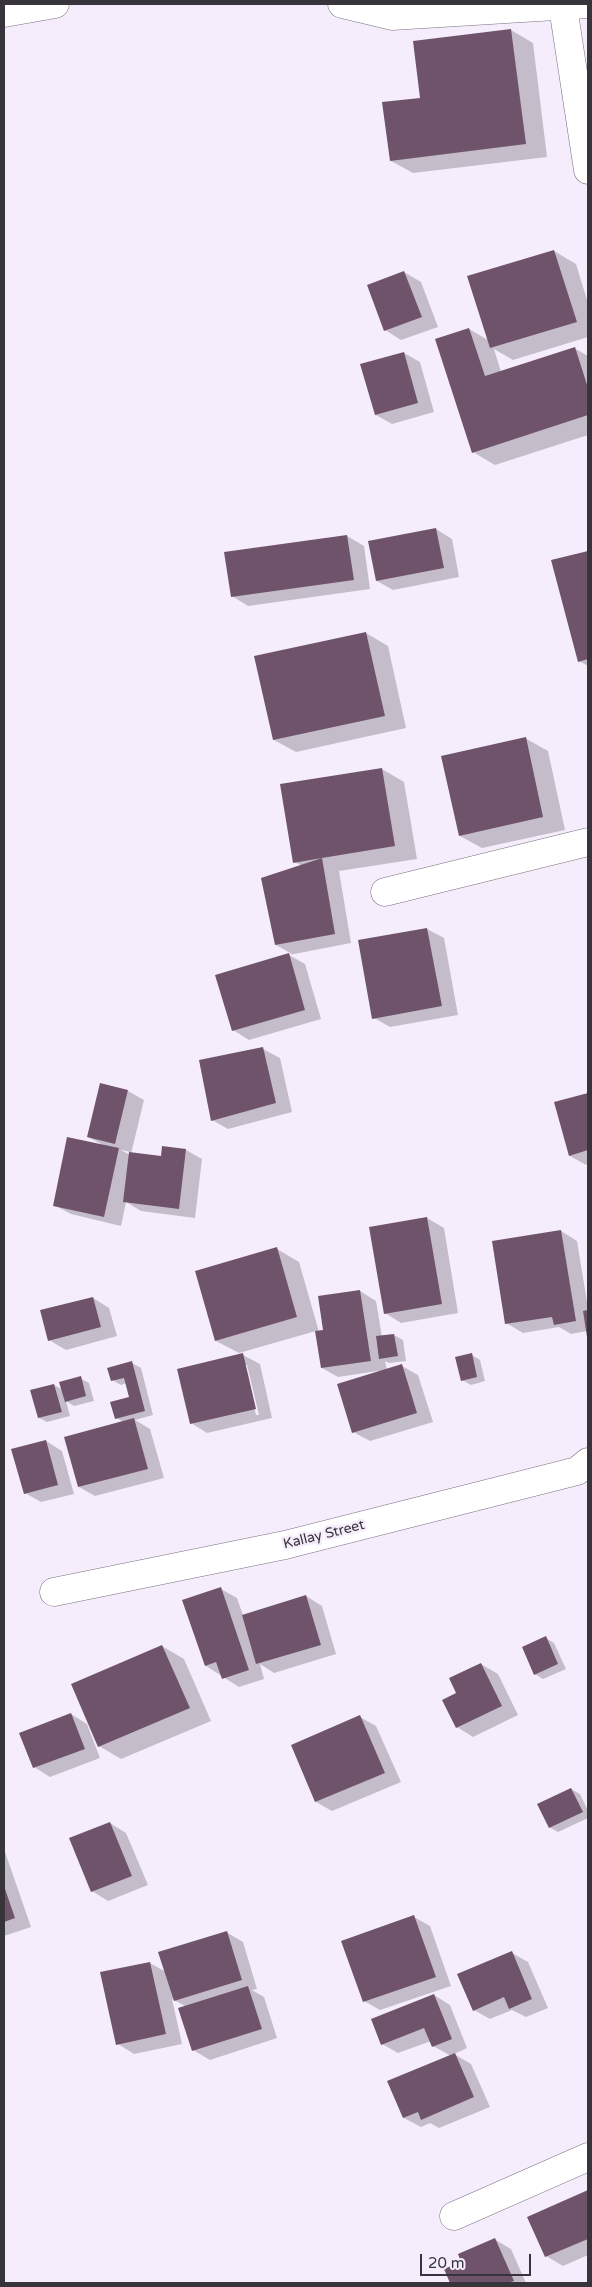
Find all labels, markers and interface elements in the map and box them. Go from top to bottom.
street label: Kallay Street [282,1517,366,1553]
scale bar [422,2244,533,2276]
text: 20 m [428,2254,465,2272]

